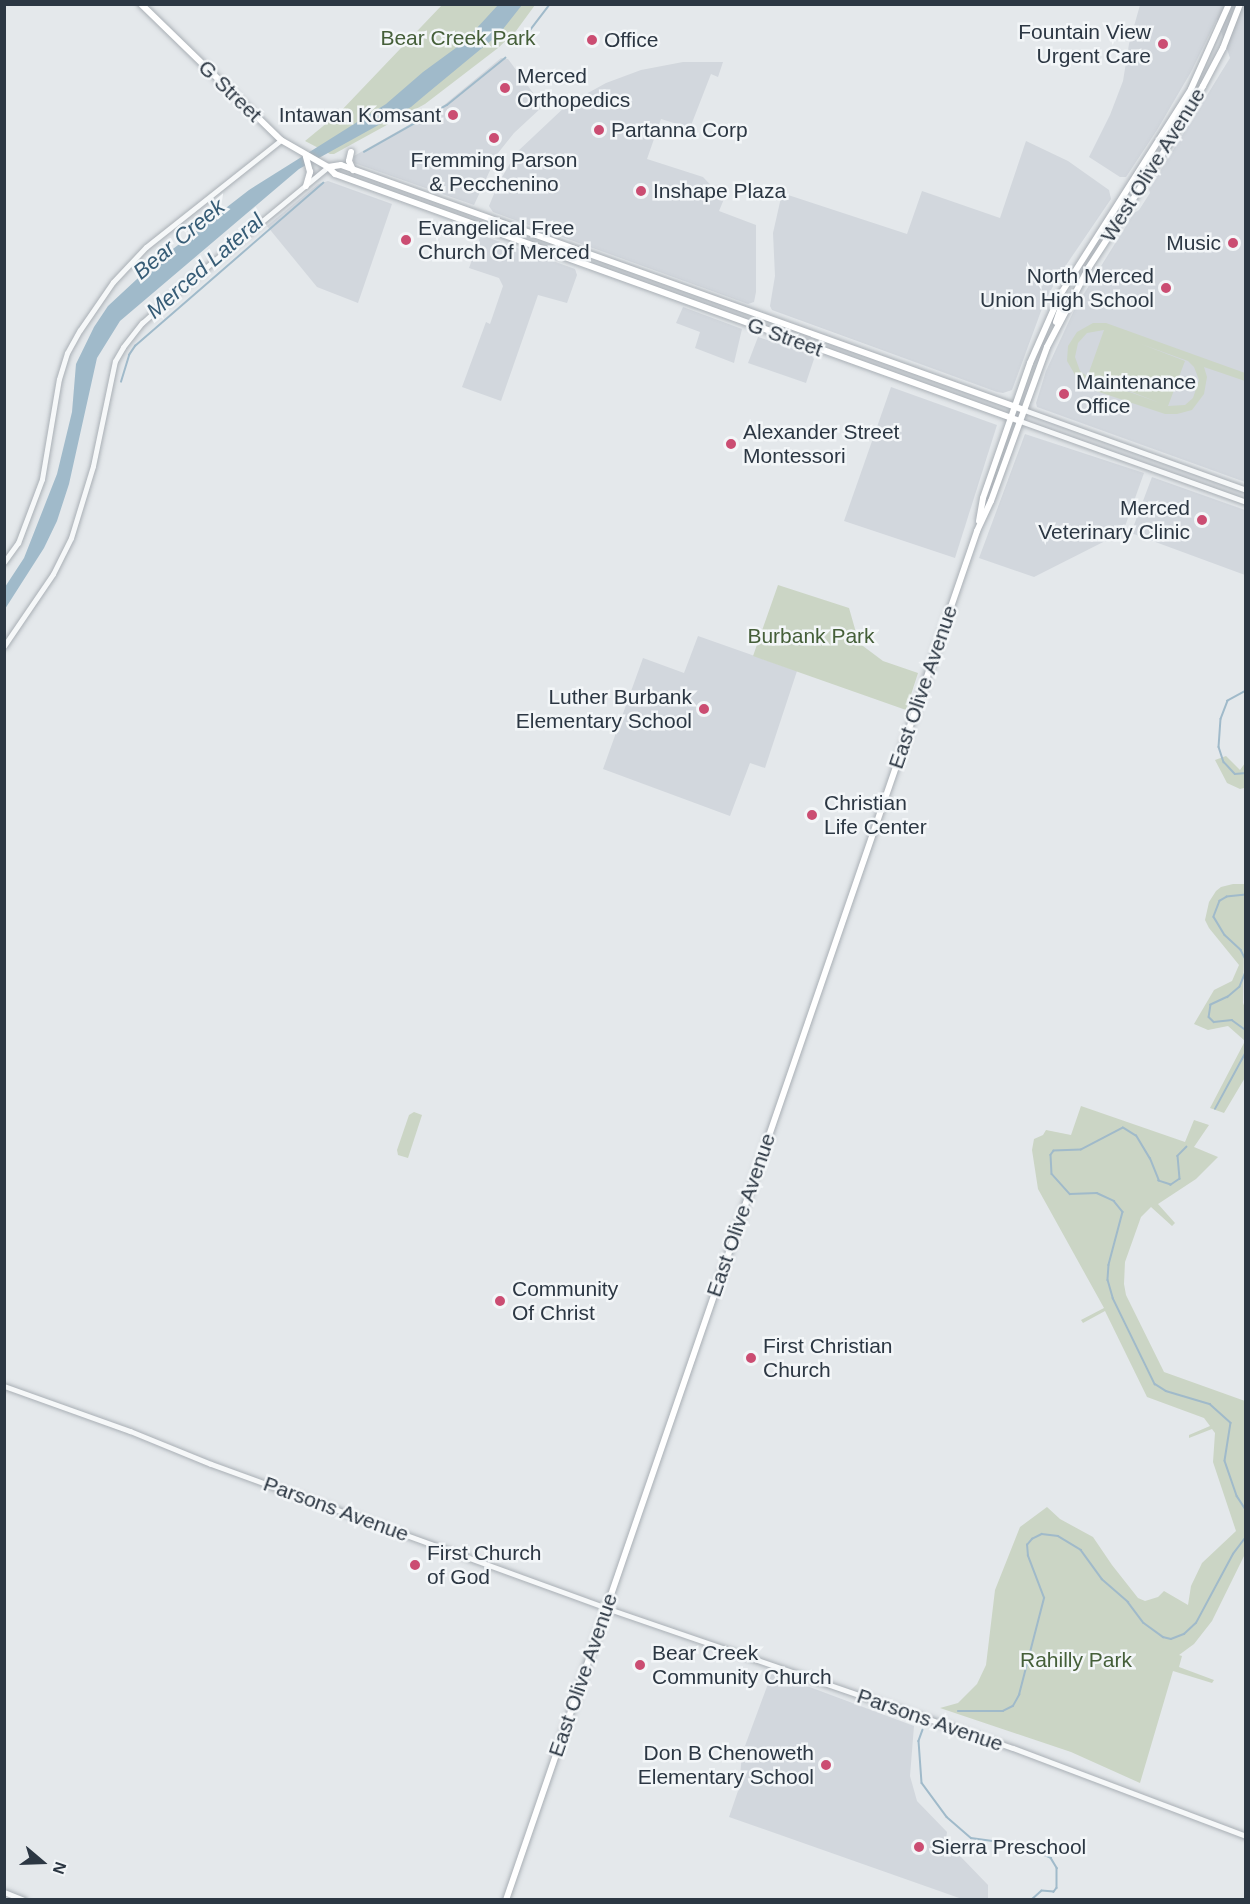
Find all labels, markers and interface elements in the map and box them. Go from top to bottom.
place label: Fountain View Urgent Care [1018,19,1151,69]
park label: Bear Creek Park [380,25,536,51]
place label: Office [604,27,658,53]
marker: Office [585,33,599,47]
marker: Fountain View Urgent Care [1156,37,1170,51]
street label: G Street [193,55,267,127]
place label: Merced Orthopedics [517,63,630,113]
marker: Merced Orthopedics [498,81,512,95]
street label: West Olive Avenue [1095,83,1211,247]
place label: Intawan Komsant [279,102,441,128]
marker: Intawan Komsant [446,108,460,122]
place label: Partanna Corp [611,117,748,143]
marker: Partanna Corp [592,123,606,137]
marker: Fremming Parson & Pecchenino [487,131,501,145]
place label: Fremming Parson & Pecchenino [411,147,577,197]
place label: Inshape Plaza [653,178,786,204]
marker: Inshape Plaza [634,184,648,198]
water label: Bear Creek [128,193,230,285]
water label: Merced Lateral [141,208,269,324]
place label: Evangelical Free Church Of Merced [418,215,590,265]
place label: Music [1166,230,1221,256]
marker: Evangelical Free Church Of Merced [399,233,413,247]
marker: Music [1226,236,1240,250]
place label: North Merced Union High School [980,263,1154,313]
marker: North Merced Union High School [1159,281,1173,295]
street label: G Street [744,312,826,362]
place label: Maintenance Office [1076,369,1196,419]
marker: Maintenance Office [1057,387,1071,401]
place label: Alexander Street Montessori [743,419,899,469]
marker: Alexander Street Montessori [724,437,738,451]
place label: Merced Veterinary Clinic [1038,495,1190,545]
marker: Merced Veterinary Clinic [1195,513,1209,527]
street label: East Olive Avenue [883,601,963,773]
park label: Burbank Park [747,623,875,649]
place label: Luther Burbank Elementary School [516,684,692,734]
marker: Luther Burbank Elementary School [697,702,711,716]
place label: Christian Life Center [824,790,927,840]
marker: Christian Life Center [805,808,819,822]
street label: East Olive Avenue [701,1129,781,1301]
place label: Community Of Christ [512,1276,618,1326]
marker: Community Of Christ [493,1294,507,1308]
place label: First Christian Church [763,1333,893,1383]
marker: First Christian Church [744,1351,758,1365]
street label: Parsons Avenue [259,1471,413,1547]
place label: First Church of God [427,1540,541,1590]
marker: First Church of God [408,1558,422,1572]
street label: East Olive Avenue [543,1589,623,1761]
place label: Bear Creek Community Church [652,1640,832,1690]
park label: Rahilly Park [1020,1647,1132,1673]
marker: Bear Creek Community Church [633,1658,647,1672]
street label: Parsons Avenue [853,1683,1007,1757]
place label: Don B Chenoweth Elementary School [638,1740,814,1790]
marker: Don B Chenoweth Elementary School [819,1758,833,1772]
north arrow [12,1832,72,1892]
place label: Sierra Preschool [931,1834,1086,1860]
marker: Sierra Preschool [912,1840,926,1854]
text: N [50,1860,69,1876]

